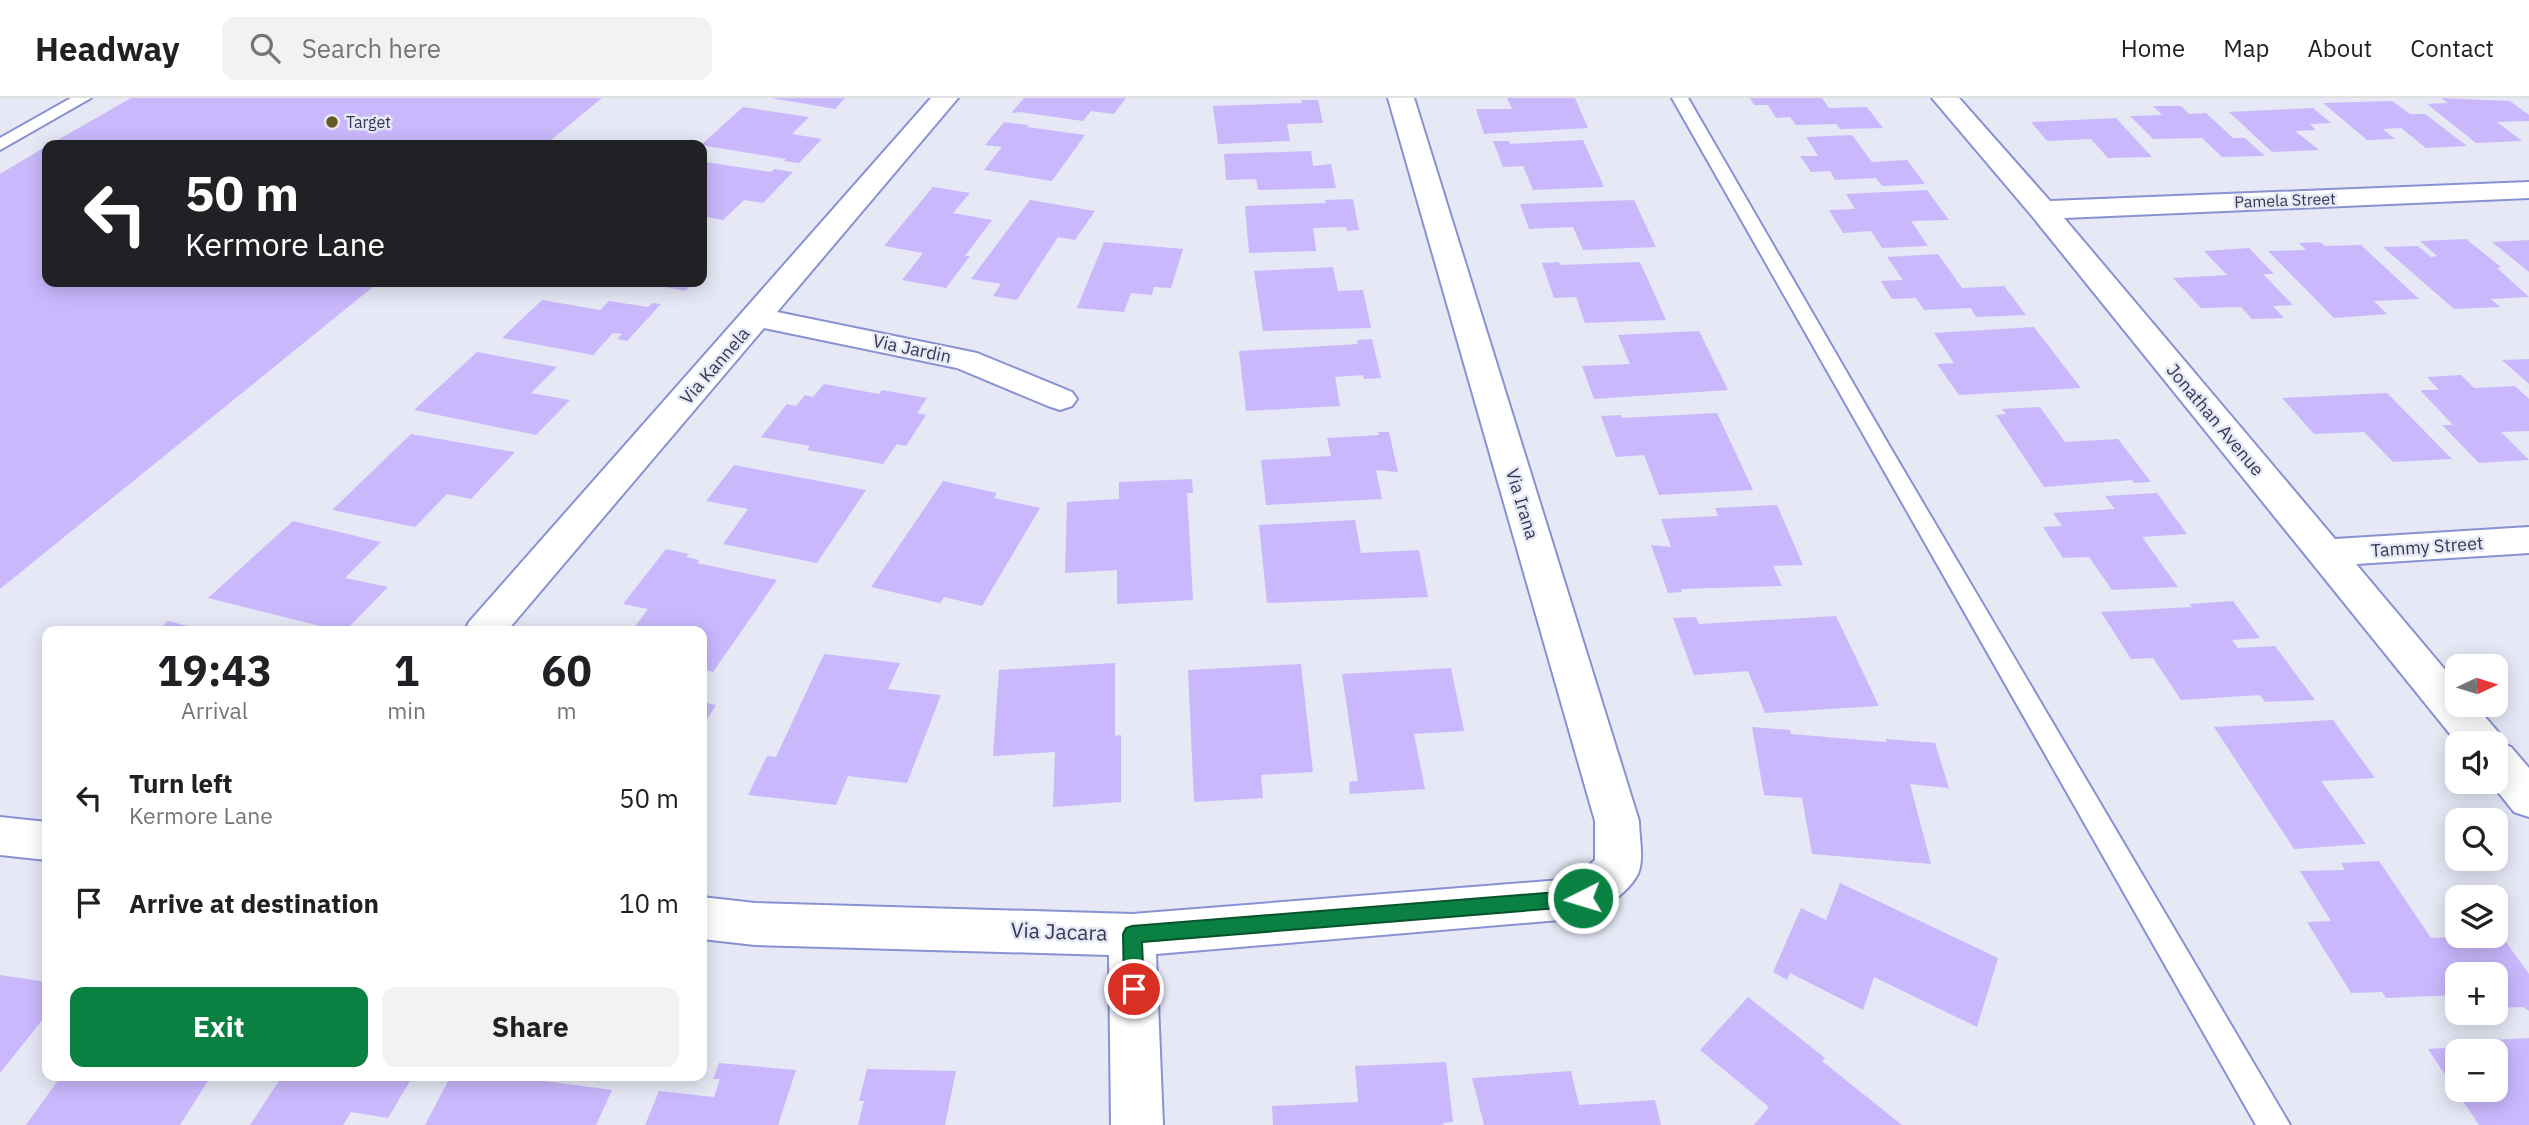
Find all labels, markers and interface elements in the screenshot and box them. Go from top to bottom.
search box [222,17,712,80]
text: Headway [35,27,180,70]
icon: search [246,29,284,67]
text: Search here [302,31,441,65]
text: Home [2121,32,2185,64]
text: Map [2223,32,2269,64]
text: About [2307,32,2372,64]
text: Contact [2410,32,2494,64]
place label: Target [346,112,391,132]
marker: Target [324,114,340,130]
text: 50 m [185,161,299,224]
icon: left [70,168,161,259]
street label: Pamela Street [2234,188,2336,212]
text: Kermore Lane [185,223,385,265]
street label: Via Kannela [675,322,755,409]
street label: Via Jardin [871,329,954,368]
street label: Jonathan Avenue [2162,359,2269,481]
street label: Via Irana [1501,466,1544,542]
street label: Tammy Street [2370,531,2484,562]
text: 19:43 [157,643,272,698]
text: 1 [394,643,419,698]
text: 60 [541,643,592,698]
north arrow [2445,654,2508,718]
map controls [2445,654,2508,1102]
text: Arrival [181,695,248,725]
text: min [387,695,426,725]
text: m [556,695,577,725]
button: sound [2445,731,2508,794]
text: Turn left [129,766,232,800]
icon: left [70,779,108,817]
text: 50 m [619,781,679,815]
text: Kermore Lane [129,800,273,830]
button: search [2445,808,2508,871]
position arrow [1546,861,1620,935]
icon: arrive [70,884,108,922]
button: layers [2445,885,2508,948]
text: Arrive at destination [129,886,379,920]
text: 10 m [619,886,679,920]
street label: Via Jacara [1010,915,1108,947]
pin [1104,959,1164,1019]
button: + [2445,962,2508,1025]
icon: arrive [1115,970,1153,1008]
button: Exit [70,987,368,1067]
button: Share [382,987,679,1067]
button: − [2445,1039,2508,1102]

